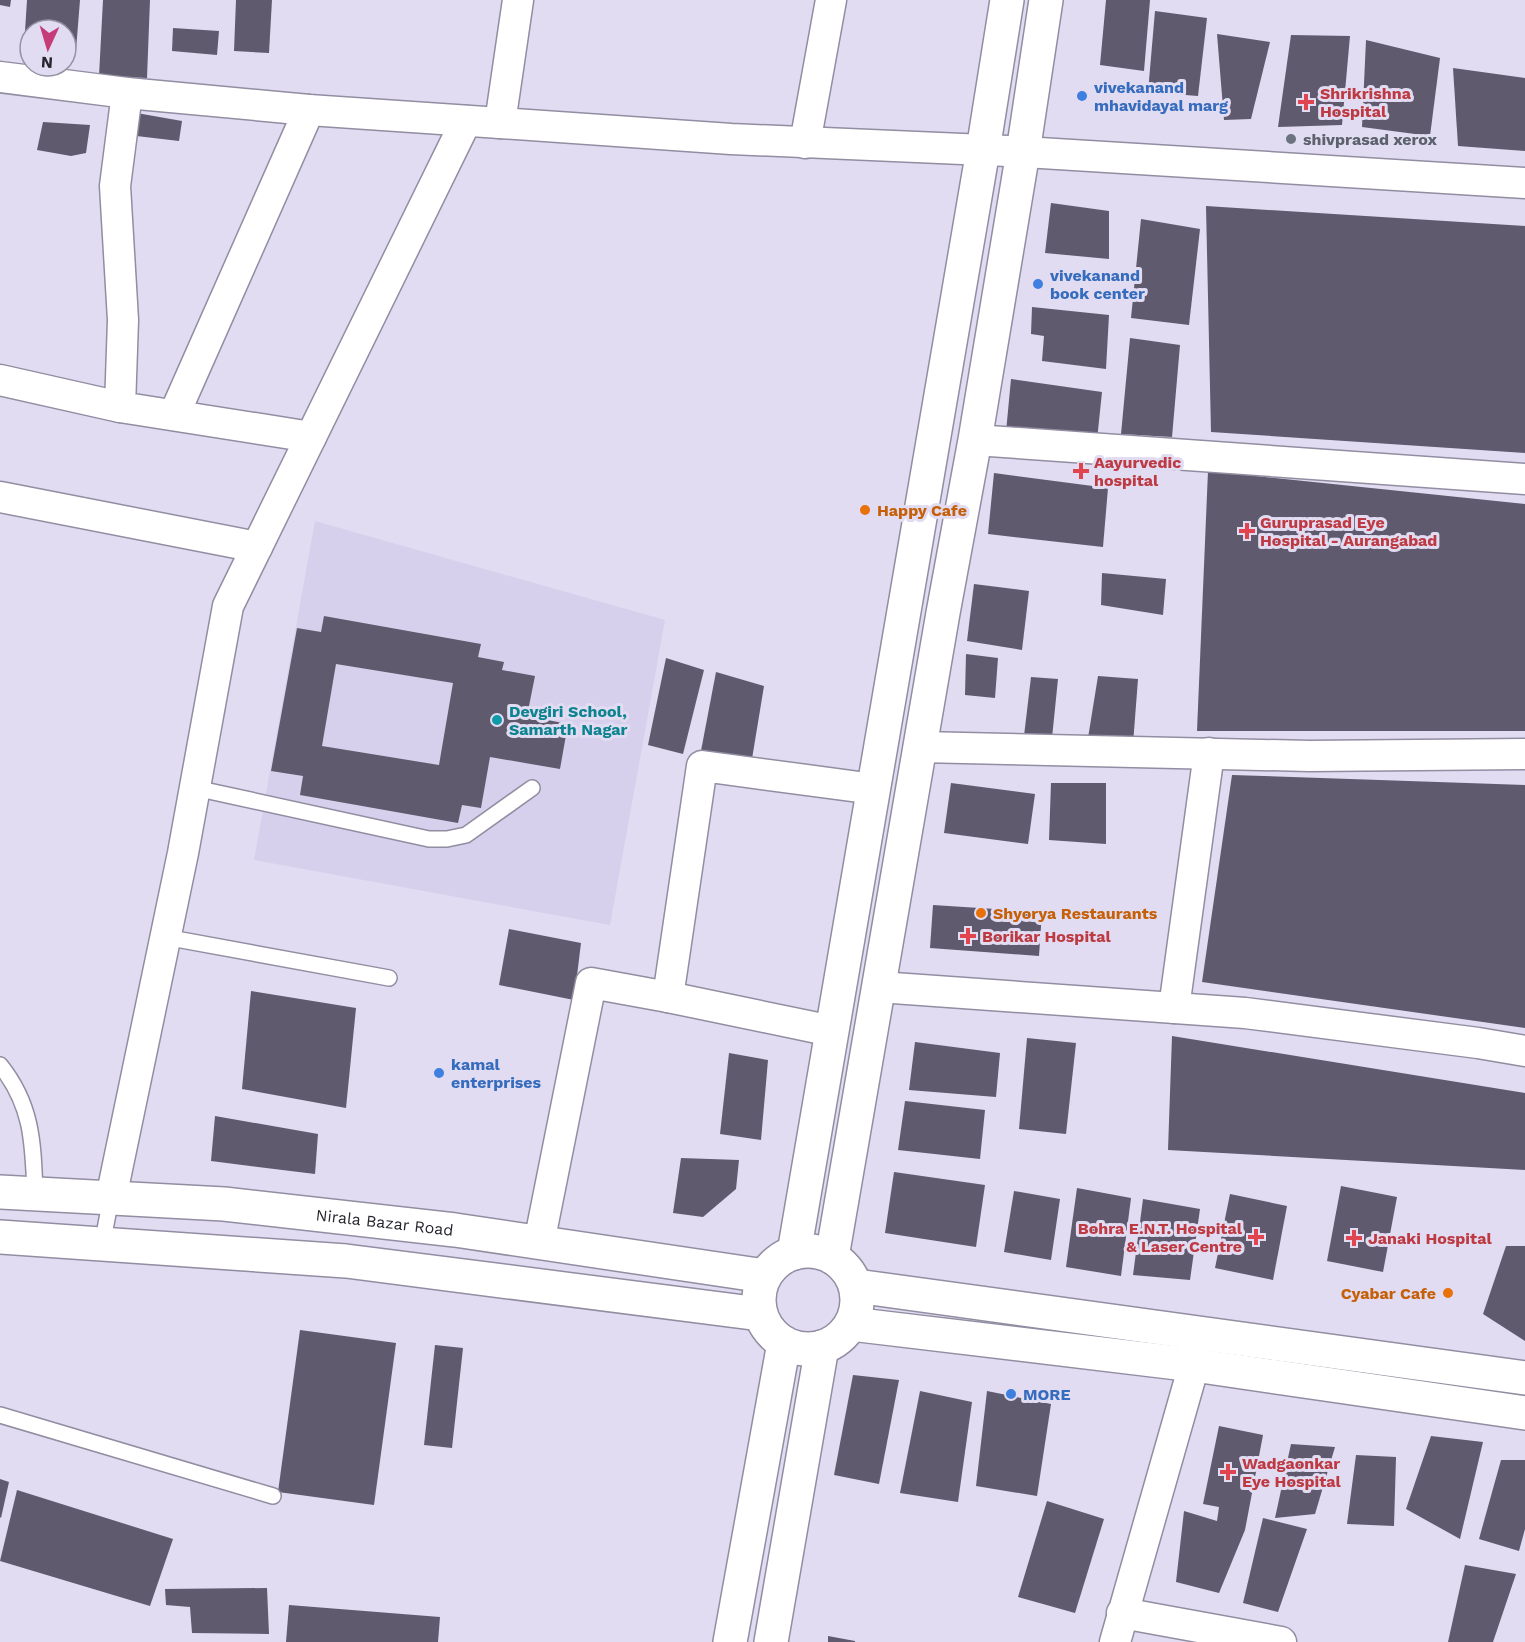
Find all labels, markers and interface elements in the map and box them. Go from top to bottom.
north arrow [18,18,78,78]
text: N [40,53,54,72]
place label: vivekanand mhavidayal marg [1093,78,1228,115]
place label: Shrikrishna Hospital [1320,84,1412,121]
marker: vivekanand mhavidayal marg [1075,89,1089,103]
marker: Shrikrishna Hospital [1297,93,1315,111]
place label: shivprasad xerox [1303,130,1437,149]
marker: shivprasad xerox [1284,132,1298,146]
place label: vivekanand book center [1049,266,1145,303]
marker: vivekanand book center [1031,277,1045,291]
place label: Aayurvedic hospital [1094,453,1181,490]
marker: Aayurvedic hospital [1072,462,1090,480]
place label: Happy Cafe [877,501,967,520]
marker: Happy Cafe [858,503,872,517]
place label: Guruprasad Eye Hospital - Aurangabad [1260,513,1437,550]
marker: Guruprasad Eye Hospital - Aurangabad [1238,522,1256,540]
place label: Devgiri School, Samarth Nagar [509,702,628,739]
marker: Devgiri School, Samarth Nagar [490,713,504,727]
place label: Shyorya Restaurants [993,904,1158,923]
marker: Shyorya Restaurants [974,906,988,920]
marker: Borikar Hospital [959,927,977,945]
place label: Borikar Hospital [982,927,1111,946]
place label: kamal enterprises [451,1055,542,1092]
marker: kamal enterprises [432,1066,446,1080]
street label: Nirala Bazar Road [315,1205,454,1239]
place label: Bohra E.N.T. Hospital & Laser Centre [1078,1219,1243,1256]
marker: Bohra E.N.T. Hospital & Laser Centre [1247,1228,1265,1246]
marker: Janaki Hospital [1345,1229,1363,1247]
place label: Janaki Hospital [1368,1229,1492,1248]
place label: Cyabar Cafe [1341,1284,1436,1303]
marker: Cyabar Cafe [1441,1286,1455,1300]
place label: MORE [1023,1385,1070,1404]
marker: MORE [1004,1387,1018,1401]
place label: Wadgaonkar Eye Hospital [1242,1454,1342,1491]
marker: Wadgaonkar Eye Hospital [1219,1463,1237,1481]

